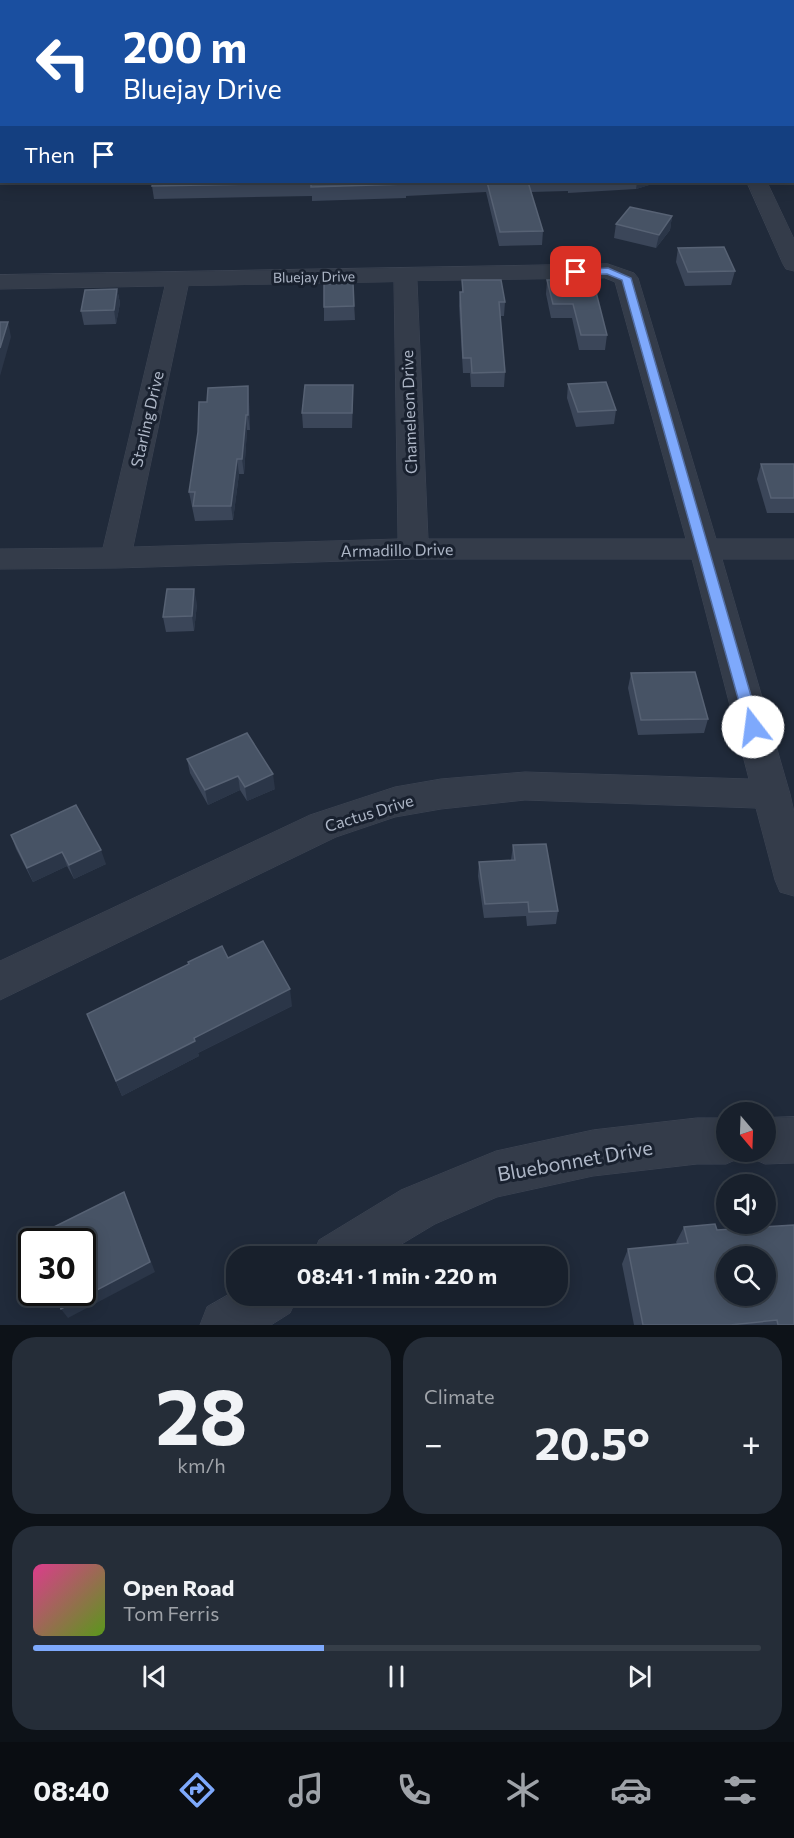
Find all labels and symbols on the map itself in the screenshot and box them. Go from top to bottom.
pin [550,246,601,297]
street label: Bluejay Drive [273,267,355,286]
street label: Chameleon Drive [397,350,420,474]
street label: Starling Drive [126,369,167,469]
street label: Armadillo Drive [341,539,453,560]
position arrow [721,695,785,759]
street label: Cactus Drive [322,790,415,835]
north arrow [716,1102,776,1162]
street label: Bluebonnet Drive [495,1135,654,1185]
speed limit sign: 30 [18,1228,96,1306]

